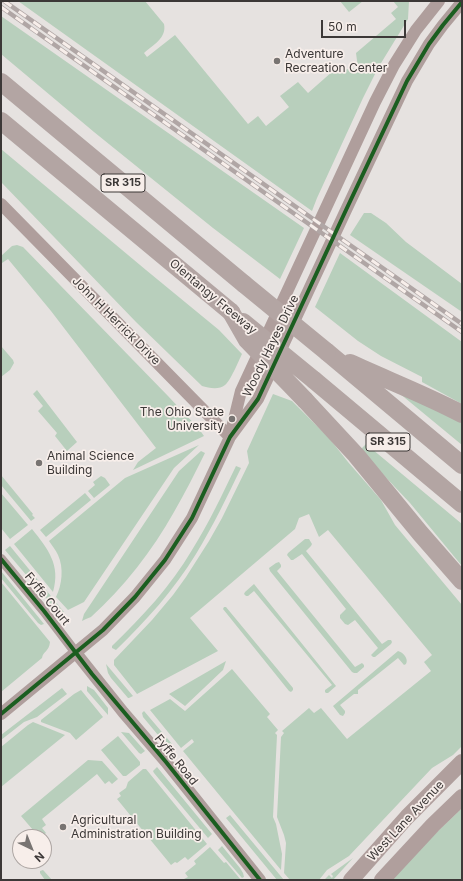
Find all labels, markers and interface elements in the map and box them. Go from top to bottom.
scale bar [323,12,408,38]
text: 50 m [328,19,357,34]
place label: Adventure Recreation Center [285,47,387,75]
marker: Adventure Recreation Center [272,56,282,66]
road number: SR 315 [101,174,145,192]
street label: Olentangy Freeway [166,256,260,338]
street label: John H Herrick Drive [69,274,163,368]
street label: Woody Hayes Drive [240,293,302,399]
place label: The Ohio State University [140,405,224,433]
marker: The Ohio State University [227,414,237,424]
road number: SR 315 [366,433,410,451]
place label: Animal Science Building [47,449,134,477]
marker: Animal Science Building [34,458,44,468]
street label: Fyffe Court [21,570,73,628]
street label: Fyffe Road [151,732,201,788]
street label: West Lane Avenue [365,778,447,864]
place label: Agricultural Administration Building [71,813,202,841]
marker: Agricultural Administration Building [58,822,68,832]
north arrow [12,829,52,869]
text: N [32,849,47,865]

